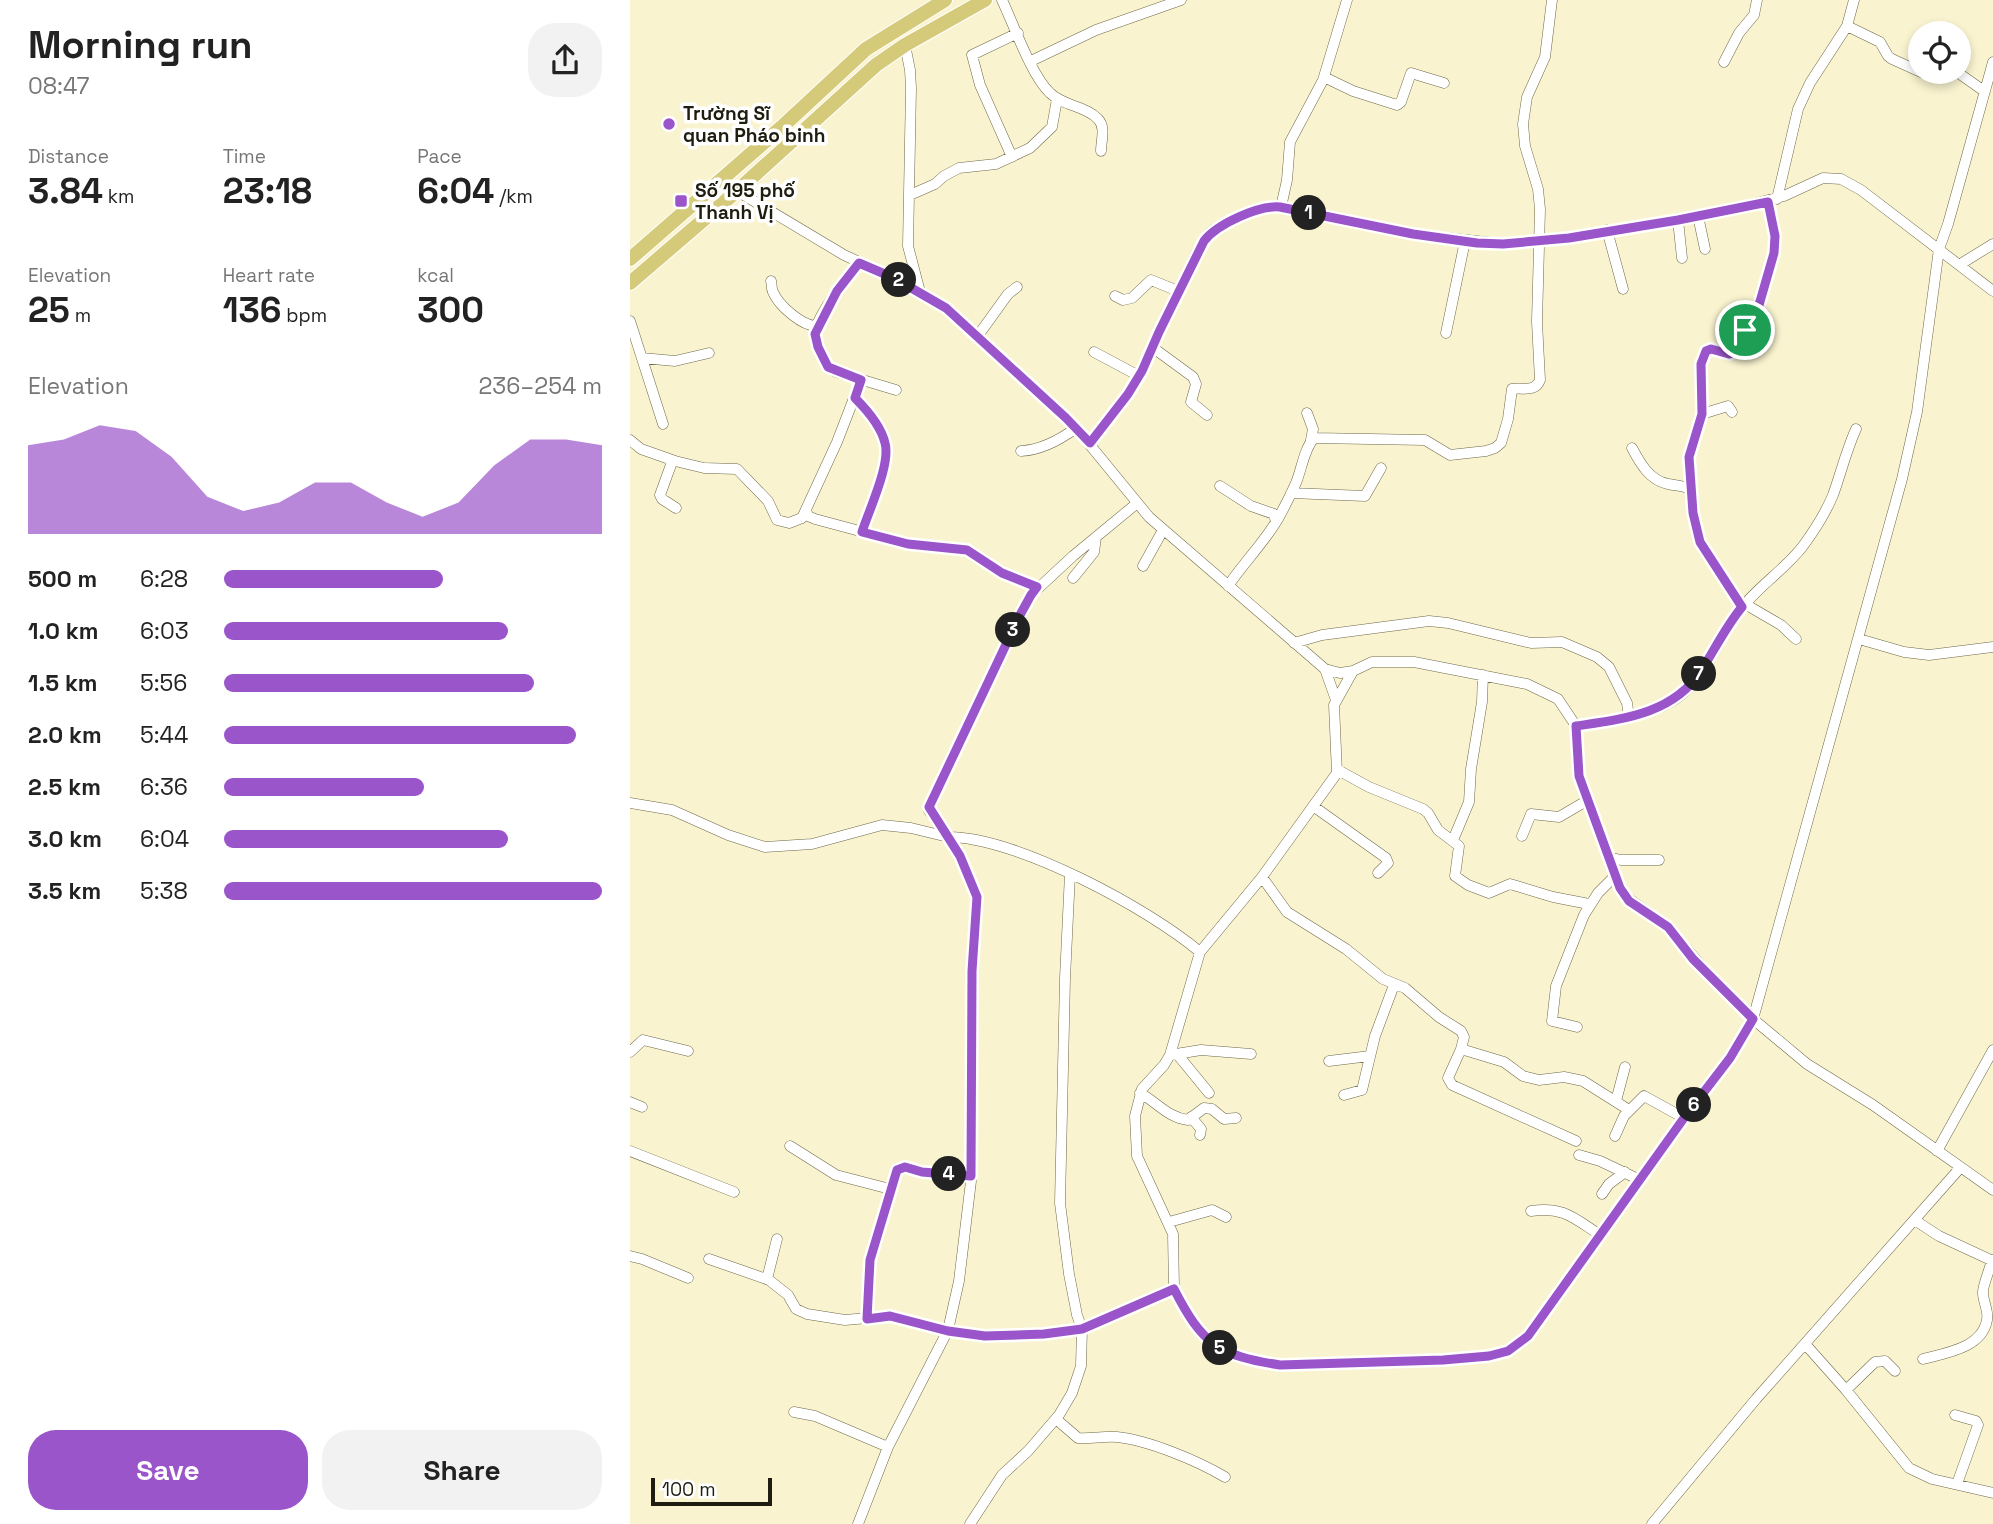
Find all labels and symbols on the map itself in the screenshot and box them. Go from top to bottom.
place label: Trường Sĩ quan Pháo binh [683,101,825,148]
marker: Trường Sĩ quan Pháo binh [661,116,677,132]
place label: Số 195 phố Thanh Vị [695,178,795,225]
marker: Số 195 phố Thanh Vị [673,193,689,209]
pin: 1 [1292,196,1326,230]
pin: 2 [882,262,916,298]
pin [1715,300,1775,360]
pin: 3 [996,612,1030,648]
pin: 7 [1682,656,1716,692]
pin: 6 [1676,1088,1712,1122]
pin: 4 [932,1156,966,1192]
pin: 5 [1202,1330,1238,1366]
scale bar [651,1475,772,1507]

